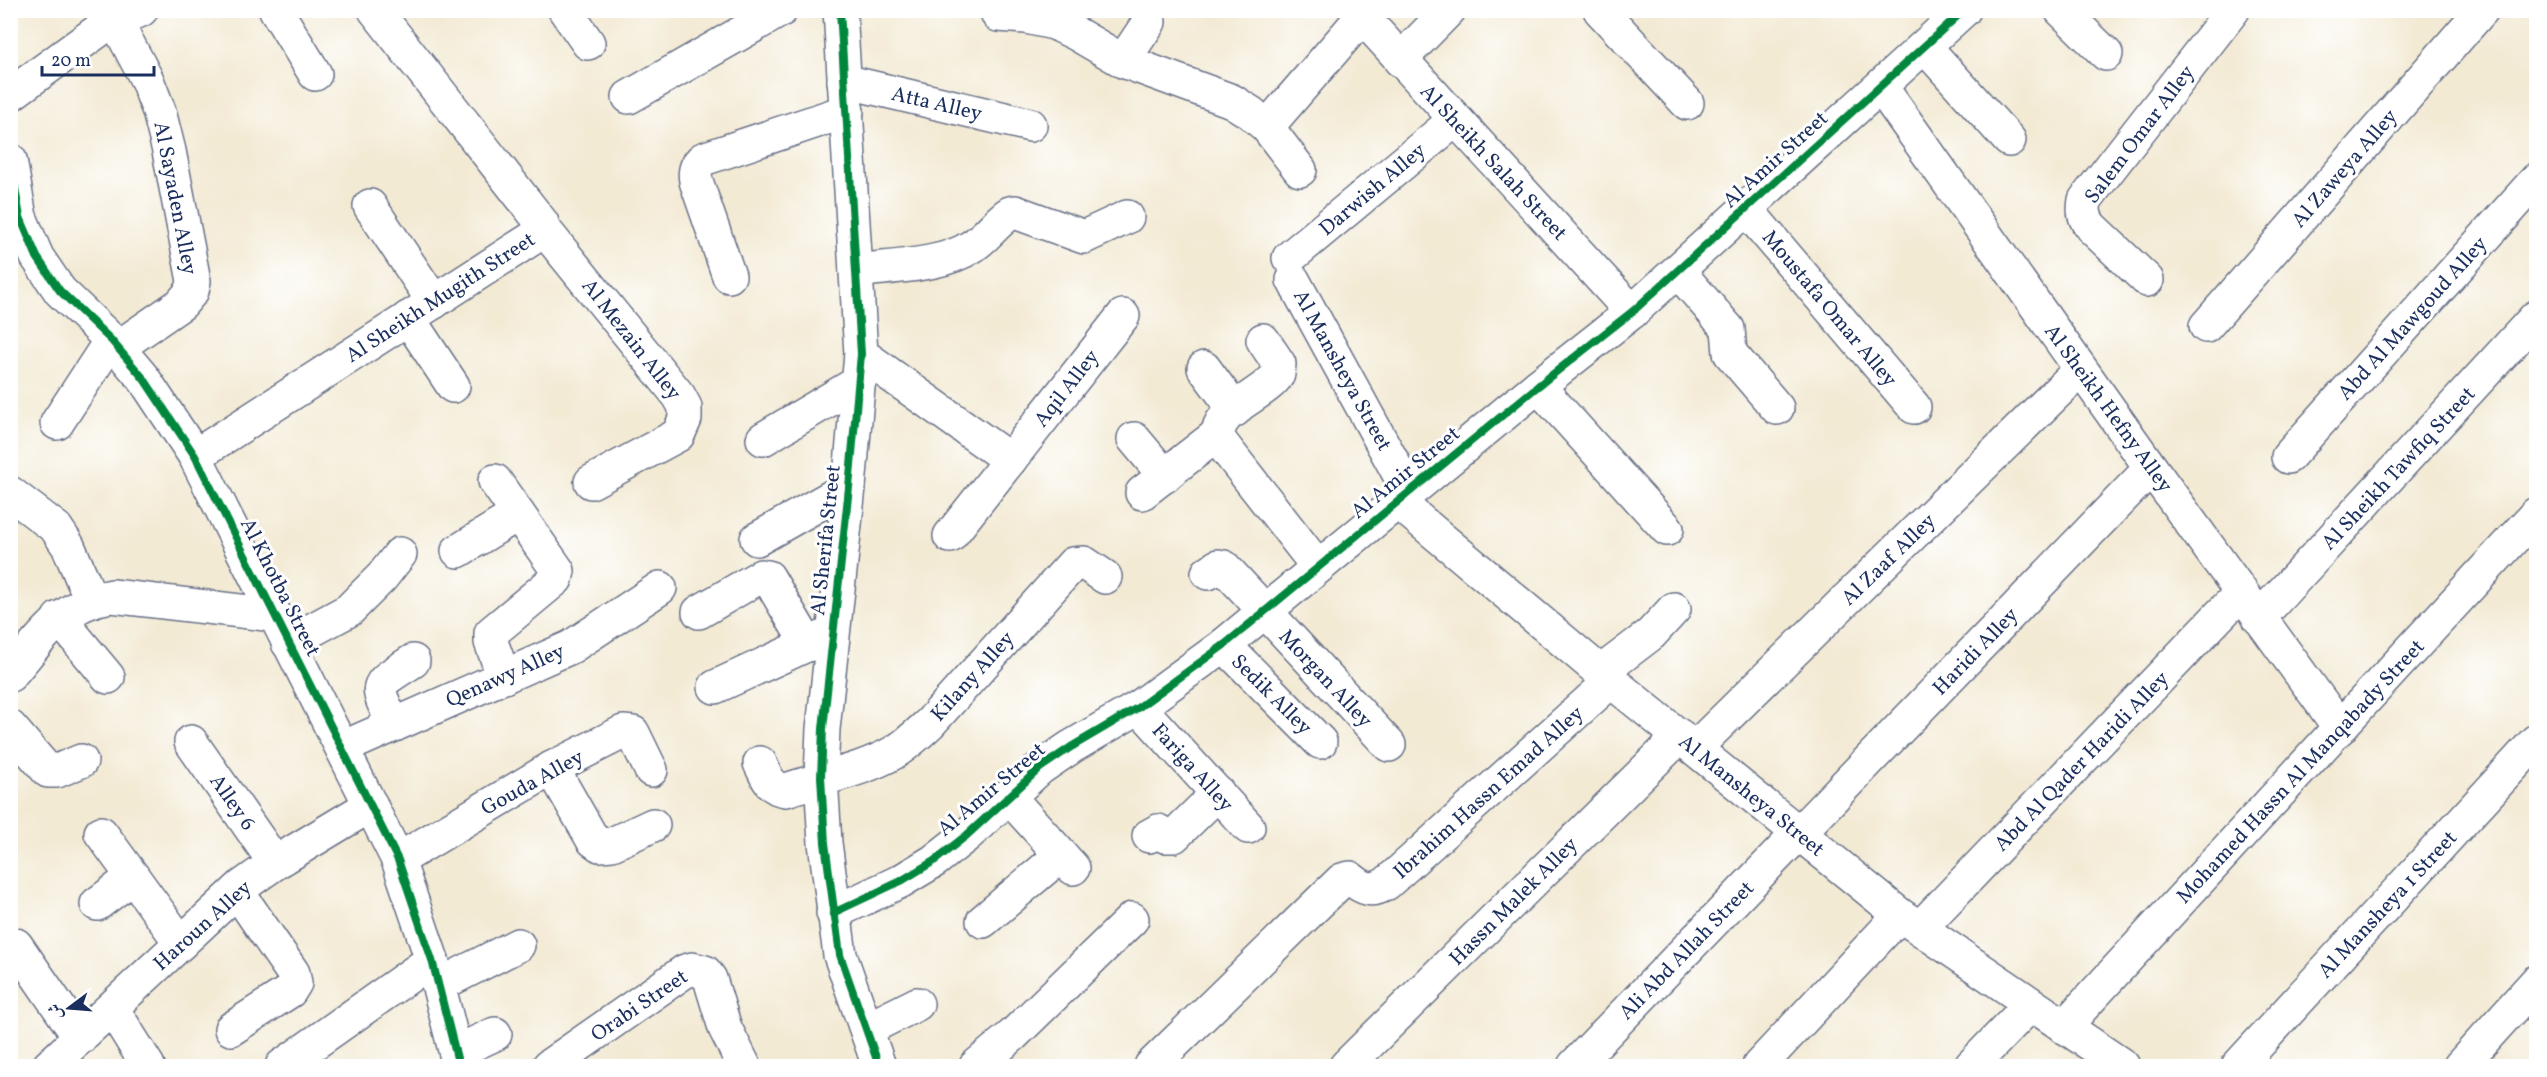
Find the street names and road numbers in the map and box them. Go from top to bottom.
street label: Salem Omar Alley [2078,59,2202,210]
street label: Al Sheikh Salah Street [1413,78,1573,248]
street label: Atta Alley [889,80,985,129]
street label: Al Zaweya Alley [2285,103,2405,235]
street label: Al Amir Street [1717,105,1835,215]
street label: Al Sayaden Alley [145,119,204,278]
street label: Darwish Alley [1313,136,1433,243]
street label: Moustafa Omar Alley [1755,224,1904,394]
street label: Al Sheikh Mugith Street [340,226,541,371]
street label: Abd Al Mawgoud Alley [2332,230,2495,407]
street label: Al Mezain Alley [574,273,688,407]
street label: Al Mansheya Street [1285,285,1398,457]
street label: Al Sheikh Hefny Alley [2037,319,2179,500]
street label: Aqil Alley [1028,344,1107,434]
street label: Al Sheikh Tawfiq Street [2315,381,2483,557]
street label: Al Amir Street [1345,420,1467,526]
street label: Al Sherifa Street [804,463,849,617]
street label: Al Zaaf Alley [1835,507,1943,613]
street label: Al Khotba Street [232,513,327,662]
street label: Haridi Alley [1927,601,2026,702]
street label: Morgan Alley [1272,623,1379,735]
street label: Kilany Alley [925,625,1022,728]
street label: Mohamed Hassn Al Manqabady Street [2170,633,2432,911]
street label: Qenawy Alley [442,637,570,716]
street label: Sedik Alley [1224,648,1318,742]
street label: Abd Al Qader Haridi Alley [1988,665,2176,859]
street label: Ibrahim Hassn Emad Alley [1388,699,1591,887]
street label: Fariga Alley [1144,717,1240,819]
street label: Al Mansheya Street [1672,728,1830,864]
street label: Al Amir Street [932,736,1052,844]
street label: Gouda Alley [476,743,590,823]
street label: Alley 6 [202,769,262,837]
street label: Al Mansheya 1 Street [2312,825,2464,985]
street label: Hassn Malek Alley [1443,831,1585,973]
street label: Haroun Alley [147,874,259,978]
street label: Ali Abd Allah Street [1613,875,1761,1027]
street label: Orabi Street [585,963,694,1049]

